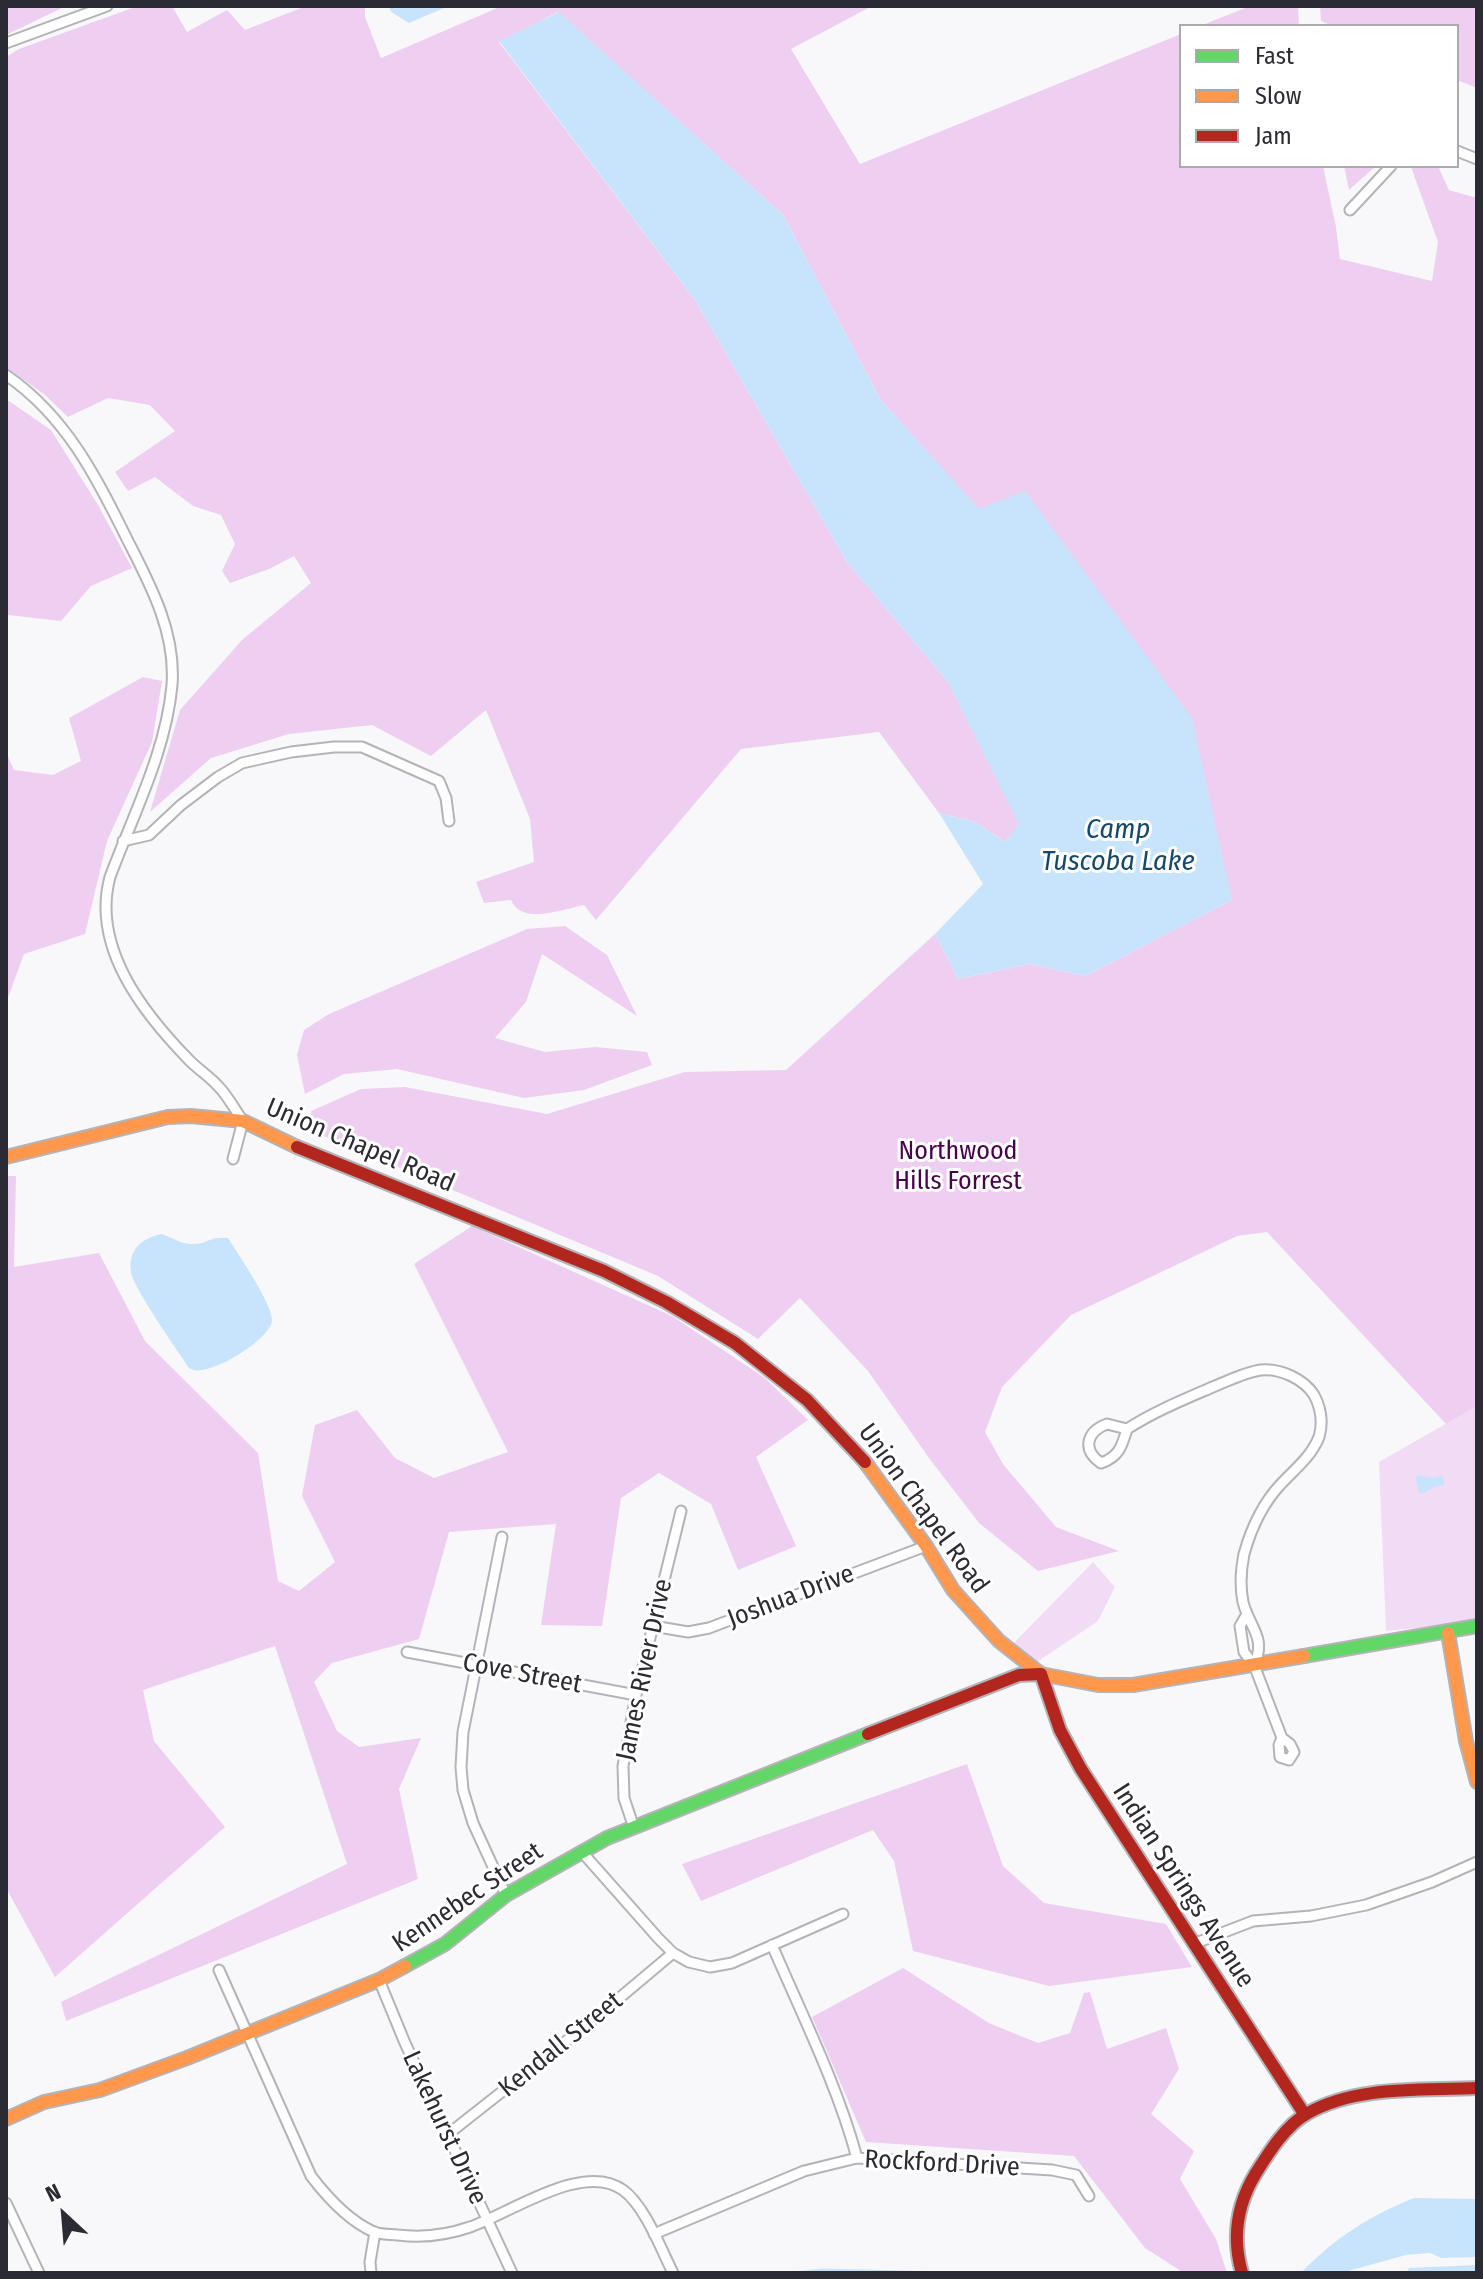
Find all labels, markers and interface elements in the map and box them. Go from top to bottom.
legend [1179,24,1459,168]
text: Fast [1255,42,1294,70]
text: Slow [1255,82,1301,110]
text: Jam [1255,122,1292,150]
water label: Camp Tuscoba Lake [1041,813,1195,879]
street label: Union Chapel Road [261,1092,459,1200]
park label: Northwood Hills Forrest [894,1136,1022,1198]
street label: Union Chapel Road [851,1418,995,1600]
street label: Joshua Drive [723,1559,859,1635]
street label: James River Drive [610,1576,680,1764]
street label: Cove Street [460,1647,584,1701]
street label: Indian Springs Avenue [1105,1778,1261,1994]
street label: Kennebec Street [387,1836,549,1960]
street label: Kendall Street [493,1986,629,2104]
street label: Lakehurst Drive [395,2046,493,2210]
street label: Rockford Drive [864,2144,1020,2184]
north arrow [24,2175,104,2255]
text: N [41,2178,65,2208]

